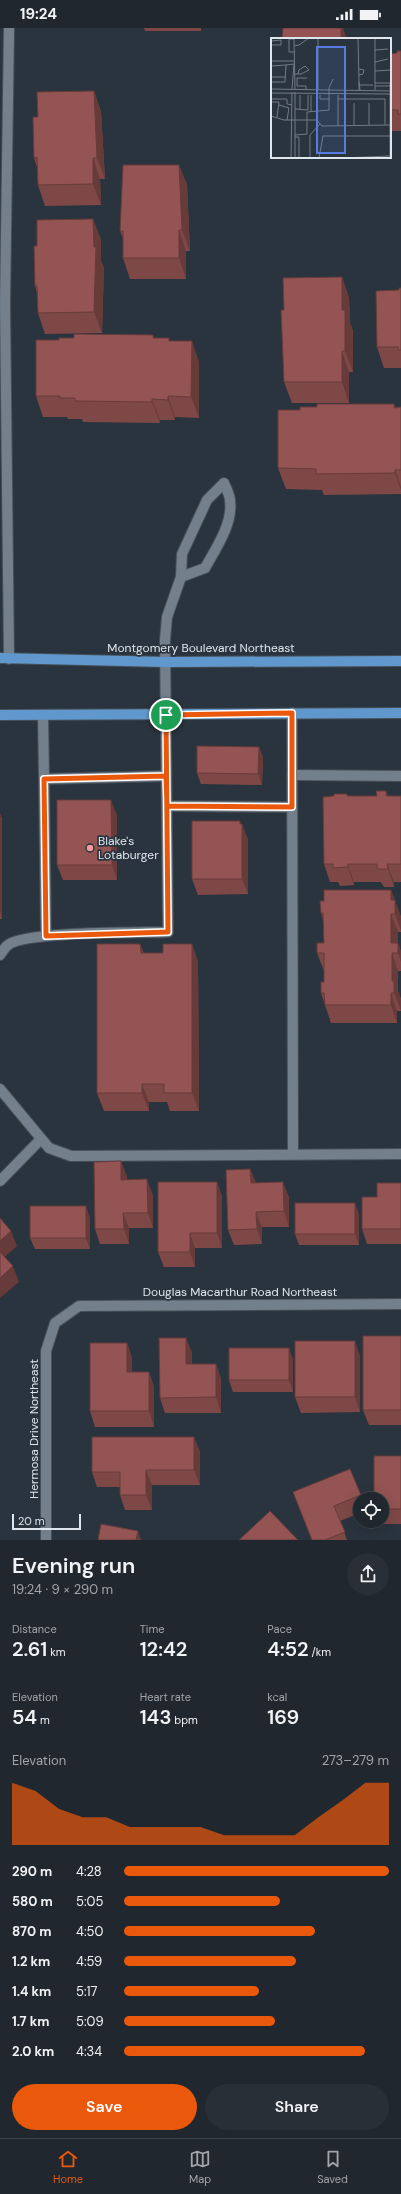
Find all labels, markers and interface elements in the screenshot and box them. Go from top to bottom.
text: 19:24 [20,4,57,24]
inset map [271,38,391,158]
street label: Montgomery Boulevard Northeast [107,640,295,656]
pin [149,698,183,732]
icon: arrive [155,704,177,726]
place label: Blake's Lotaburger [98,833,159,863]
marker: Blake's Lotaburger [85,843,95,853]
street label: Douglas Macarthur Road Northeast [143,1284,337,1300]
street label: Hermosa Drive Northeast [26,1359,42,1499]
map controls [353,1492,389,1528]
button: locate [353,1492,389,1528]
scale bar [12,1512,81,1531]
text: 20 m [18,1514,44,1528]
text: Evening run [12,1551,135,1580]
button: share [347,1553,389,1595]
text: 19:24 · 9 × 290 m [12,1581,113,1598]
text: Distance [12,1622,57,1636]
text: Time [140,1622,165,1636]
text: Pace [267,1622,292,1636]
text: 2.61 [12,1636,47,1662]
text: 12:42 [140,1636,187,1662]
text: 4:52 [267,1636,309,1662]
text: km [47,1645,66,1659]
text: /km [309,1645,331,1659]
text: Elevation [12,1690,58,1704]
text: Heart rate [140,1690,191,1704]
text: kcal [267,1690,287,1704]
text: 54 [12,1704,37,1730]
text: 143 [140,1704,171,1730]
text: 169 [267,1704,299,1730]
text: m [37,1713,50,1727]
text: bpm [171,1713,198,1727]
text: Elevation [12,1752,66,1769]
text: 273–279 m [322,1752,389,1769]
text: 290 m [12,1863,52,1880]
text: 4:28 [76,1863,102,1880]
text: 580 m [12,1893,53,1910]
text: 5:05 [76,1893,103,1910]
text: 870 m [12,1923,51,1940]
text: 4:50 [76,1923,103,1940]
text: 1.2 km [12,1953,50,1970]
text: 4:59 [76,1953,102,1970]
text: 1.4 km [12,1983,51,2000]
text: 5:17 [76,1983,98,2000]
text: 1.7 km [12,2013,49,2030]
text: 5:09 [76,2013,104,2030]
text: 2.0 km [12,2043,54,2060]
text: 4:34 [76,2043,102,2060]
button: Save [12,2084,197,2130]
button: Share [205,2084,389,2130]
tab: Home [53,2148,83,2186]
tab: Map [189,2148,211,2186]
tab: Saved [317,2148,348,2186]

